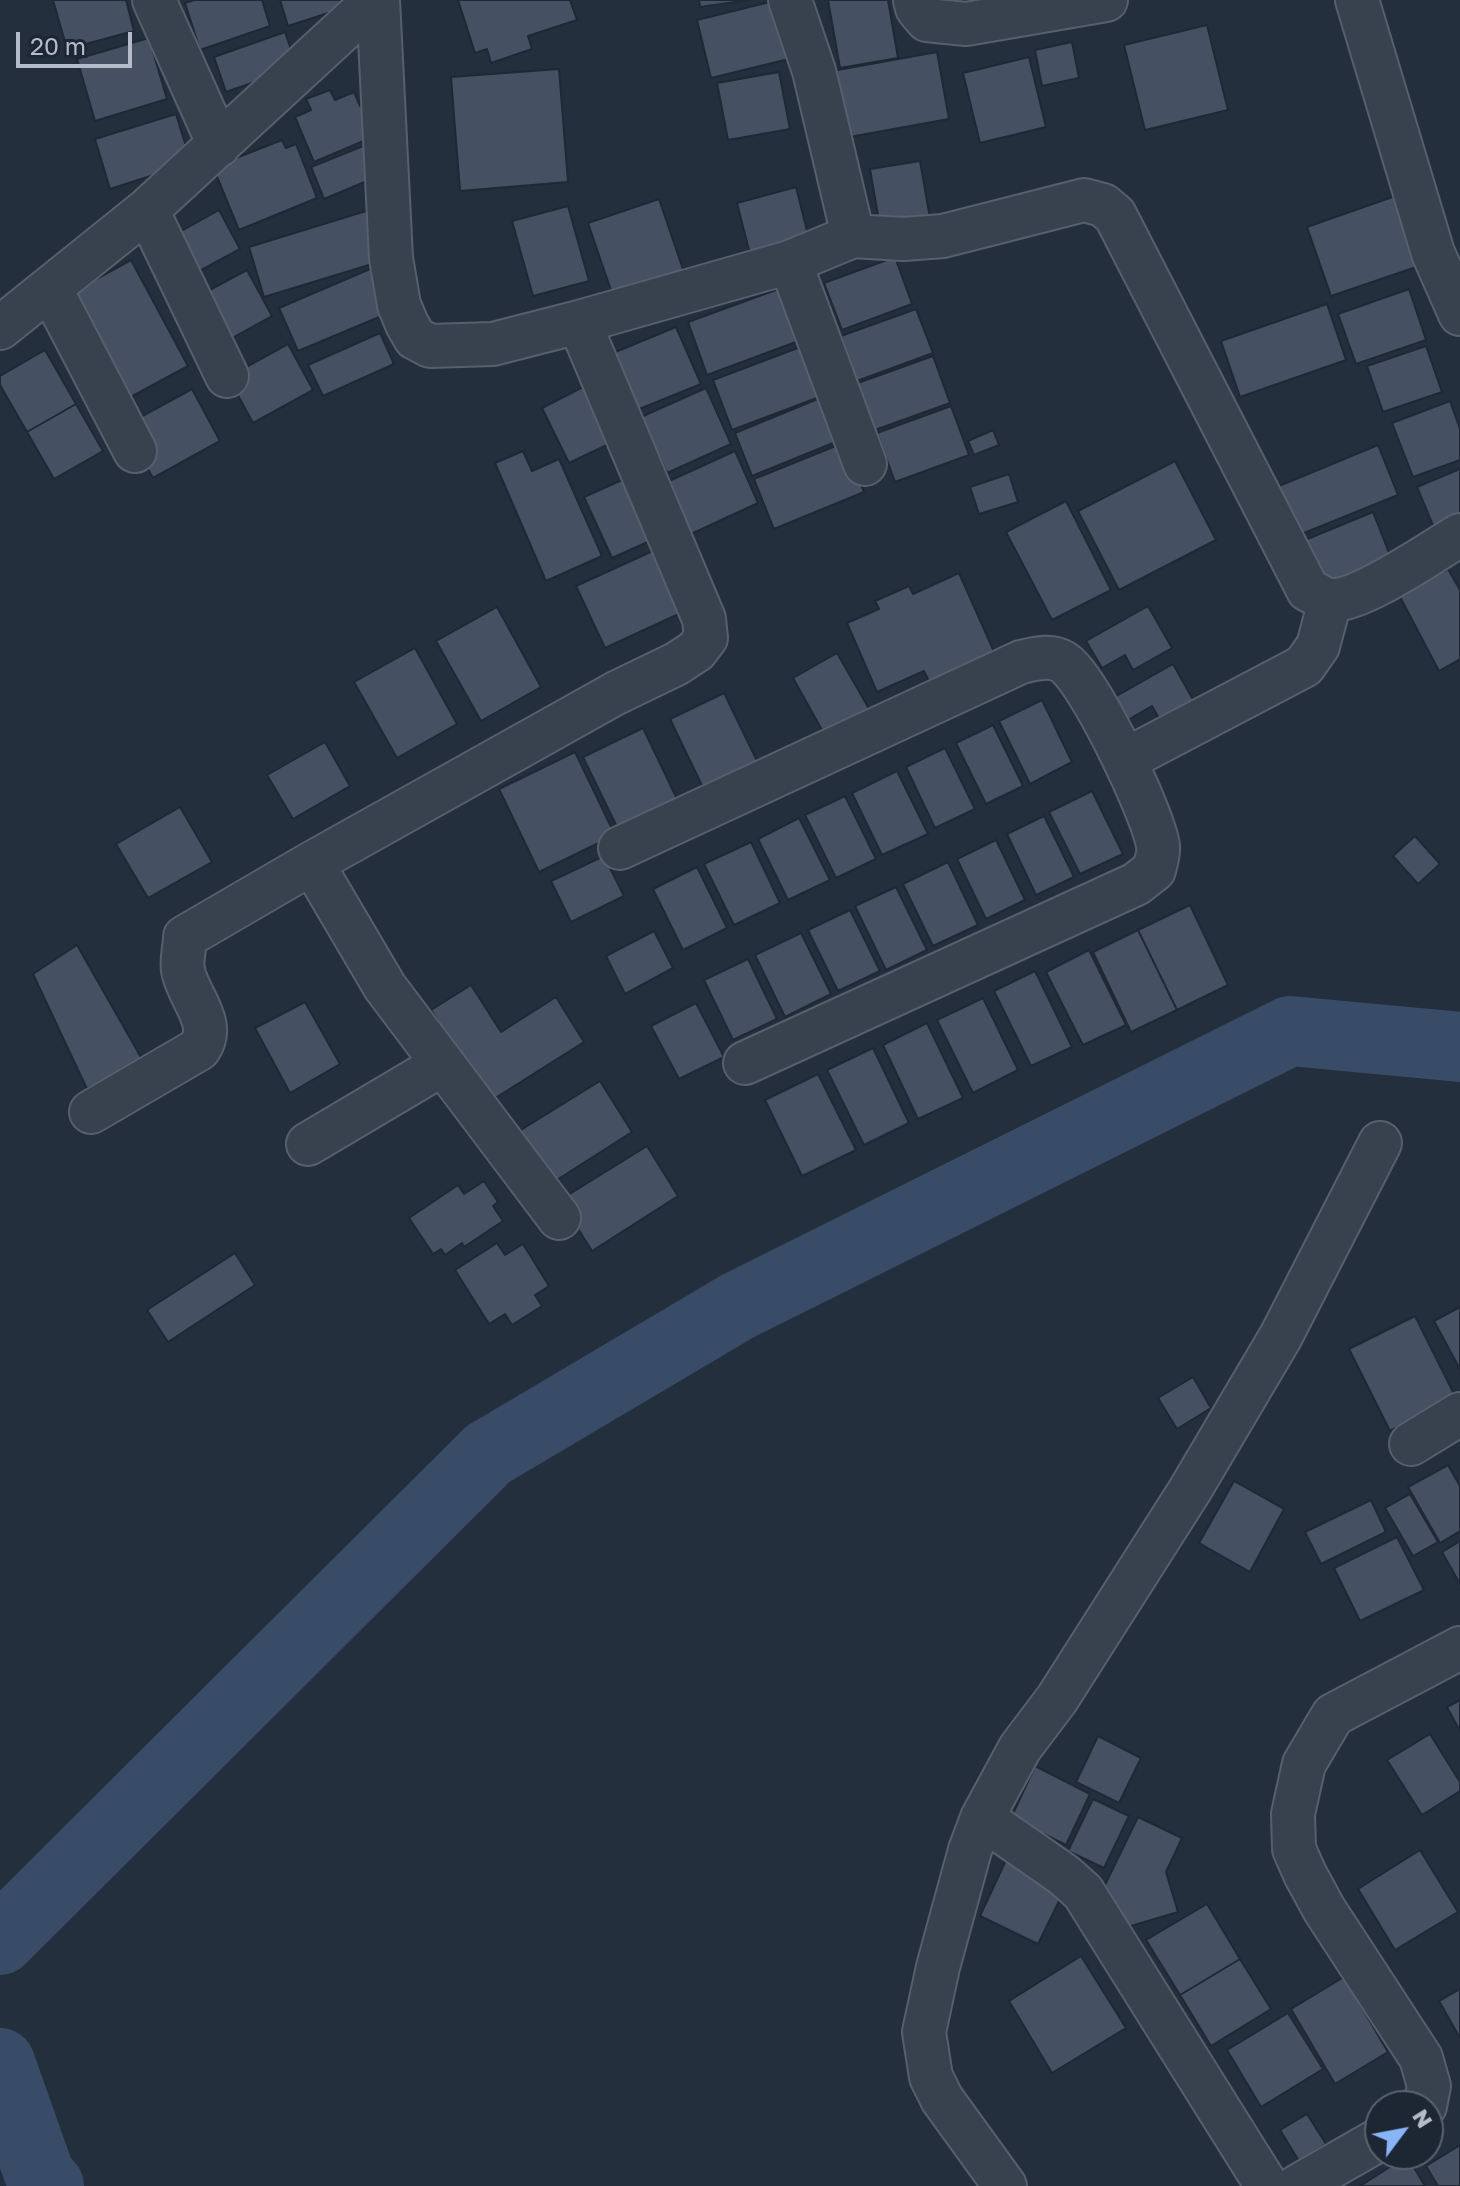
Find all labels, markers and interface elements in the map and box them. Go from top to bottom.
scale bar [20,16,136,66]
text: 20 m [30,31,86,60]
north arrow [1364,2090,1444,2170]
text: N [1407,2104,1439,2132]

